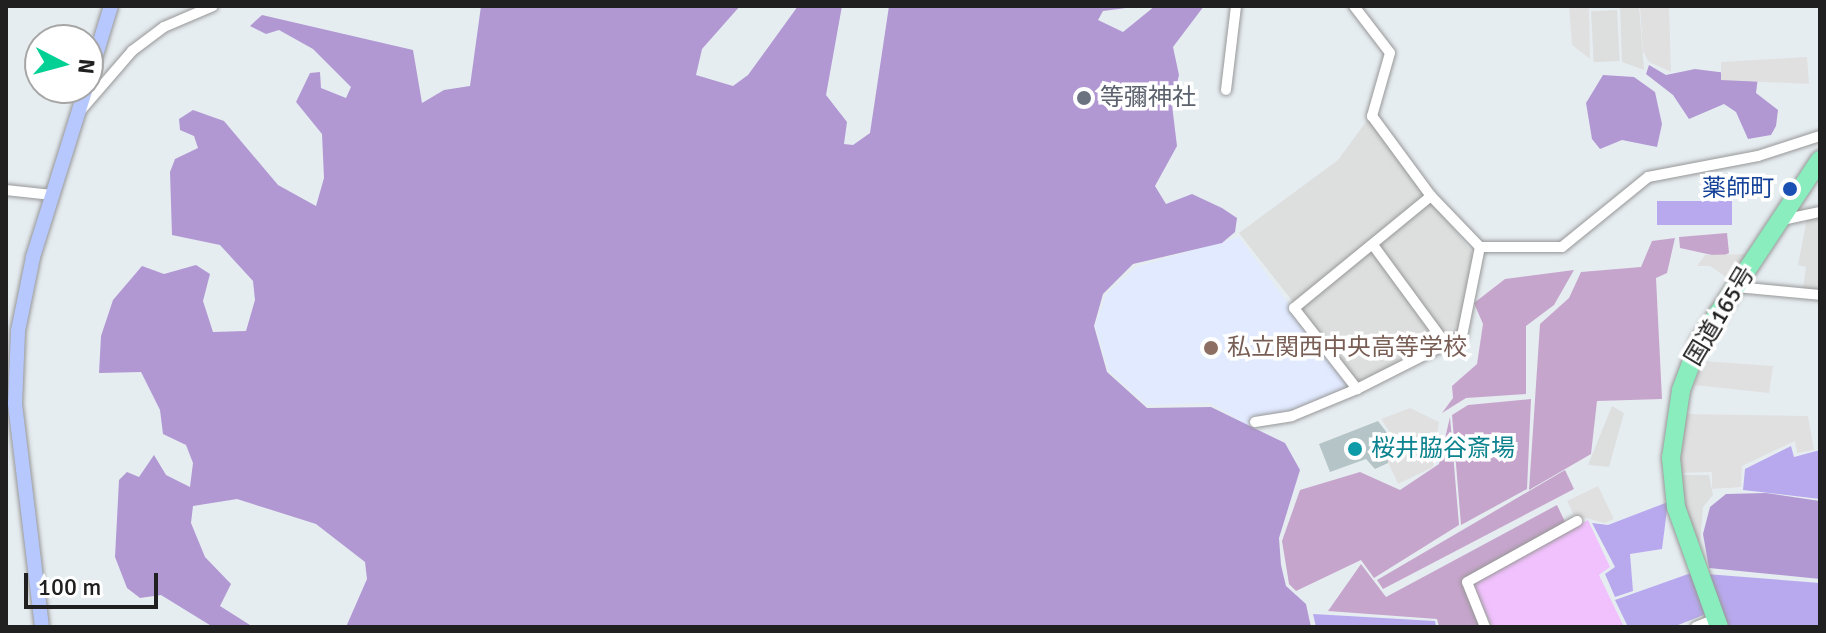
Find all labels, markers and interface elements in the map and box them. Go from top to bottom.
north arrow [24,24,104,104]
text: N [72,57,101,75]
place label: 等彌神社 [1100,84,1196,112]
marker: 等彌神社 [1075,89,1093,107]
place label: 薬師町 [1702,175,1774,203]
marker: 薬師町 [1781,180,1799,198]
street label: 国道165号 [1679,261,1761,371]
place label: 私立関西中央高等学校 [1227,334,1467,362]
marker: 私立関西中央高等学校 [1202,339,1220,357]
place label: 桜井脇谷斎場 [1371,435,1515,463]
marker: 桜井脇谷斎場 [1346,440,1364,458]
scale bar [28,557,162,607]
text: 100 m [38,572,101,602]

